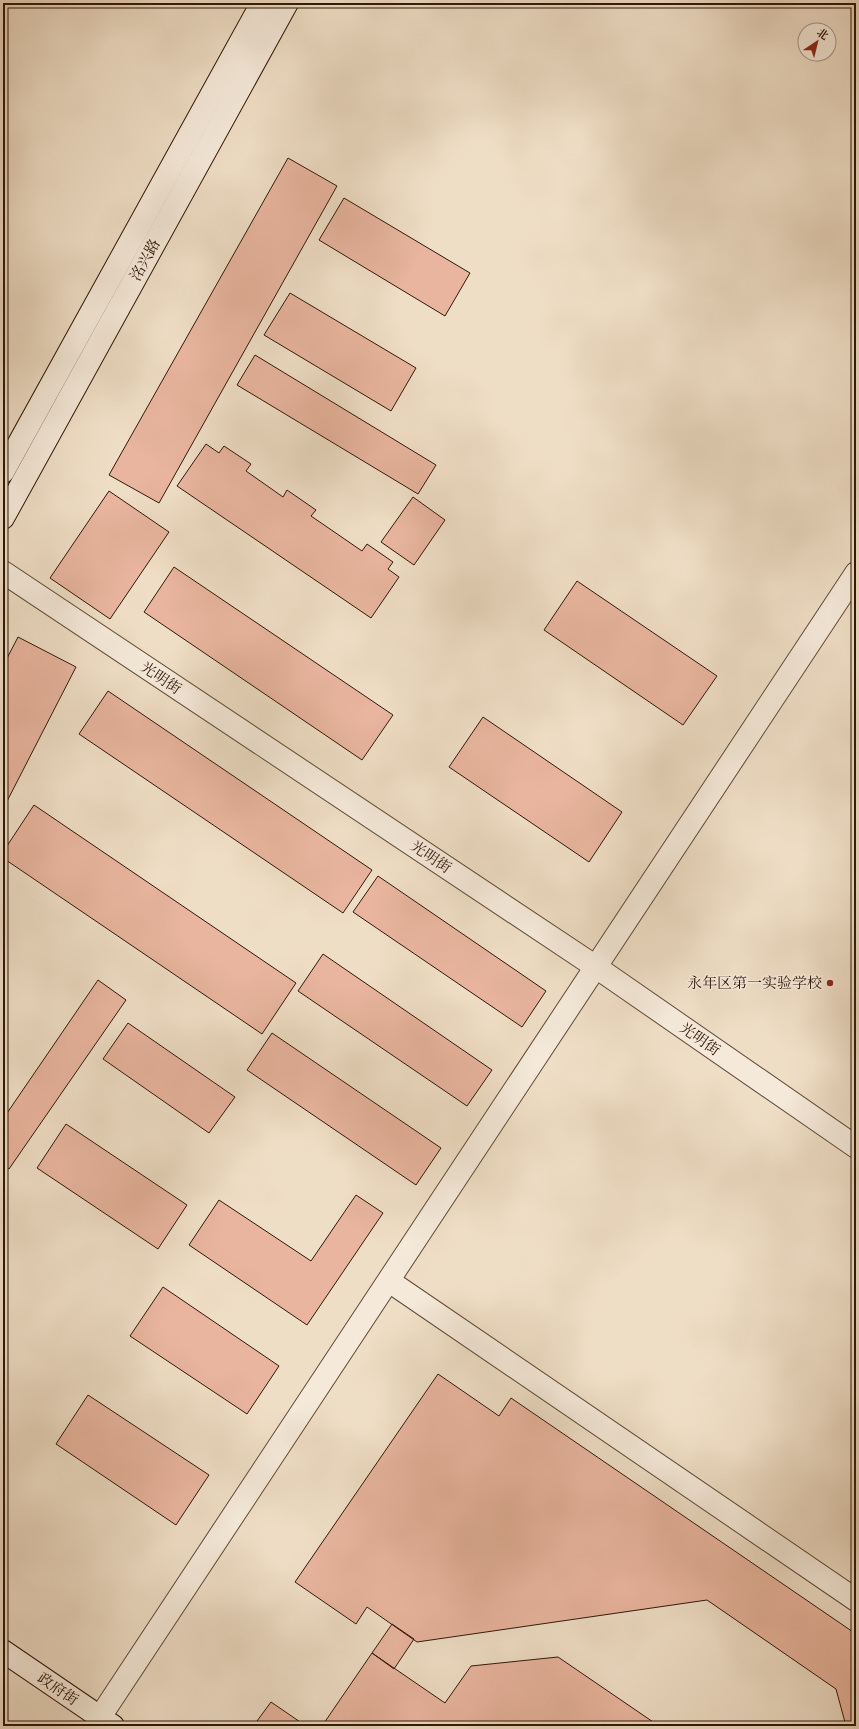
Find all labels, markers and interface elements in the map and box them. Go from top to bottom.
north arrow [797,22,837,62]
text: 北 [814,26,831,44]
street label: 洺兴路 [126,236,165,285]
street label: 光明街 [137,658,185,699]
street label: 光明街 [407,837,455,878]
place label: 永年区第一实验学校 [687,974,822,993]
marker: 永年区第一实验学校 [825,978,835,988]
street label: 光明街 [676,1019,724,1060]
street label: 政府街 [34,1669,82,1710]

